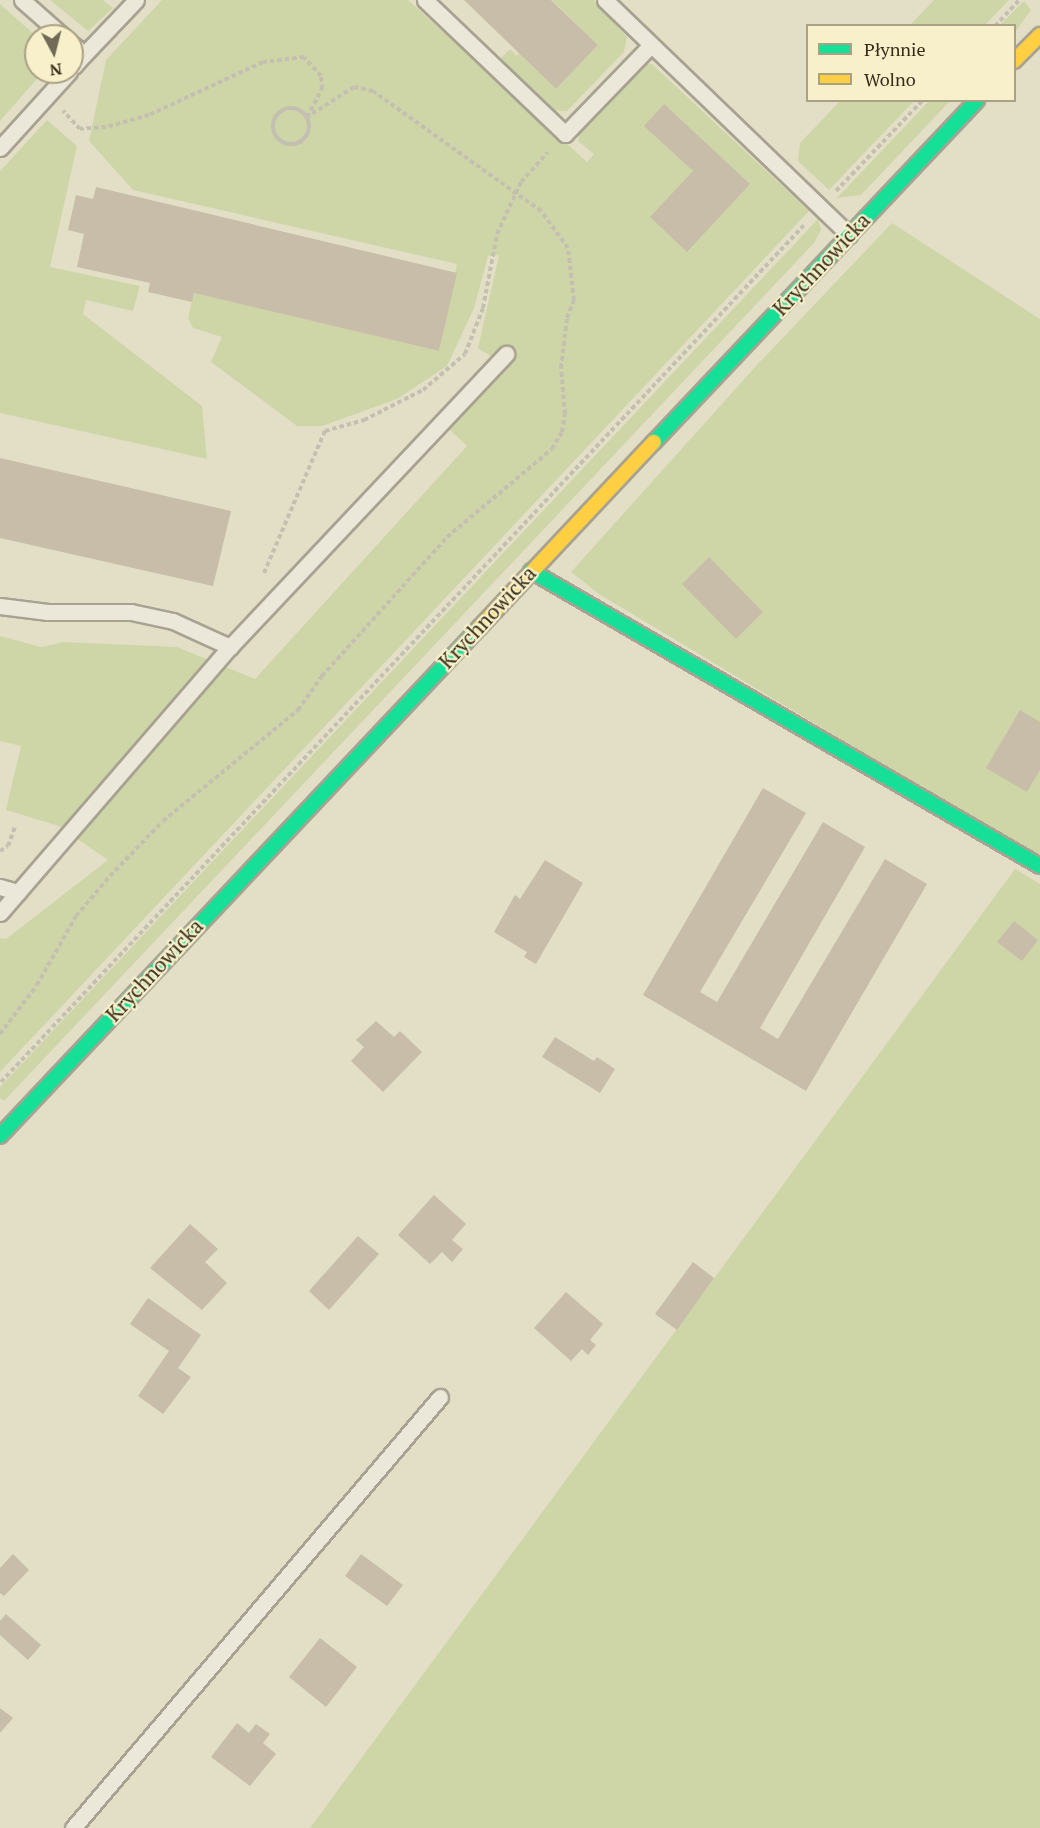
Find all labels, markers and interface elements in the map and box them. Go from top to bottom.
north arrow [24,24,84,84]
legend [806,24,1016,102]
text: Płynnie [864,37,926,61]
text: N [49,58,63,82]
text: Wolno [864,67,916,91]
street label: Krychnowicka [767,208,875,320]
street label: Krychnowicka [433,561,541,673]
street label: Krychnowicka [100,914,208,1026]

